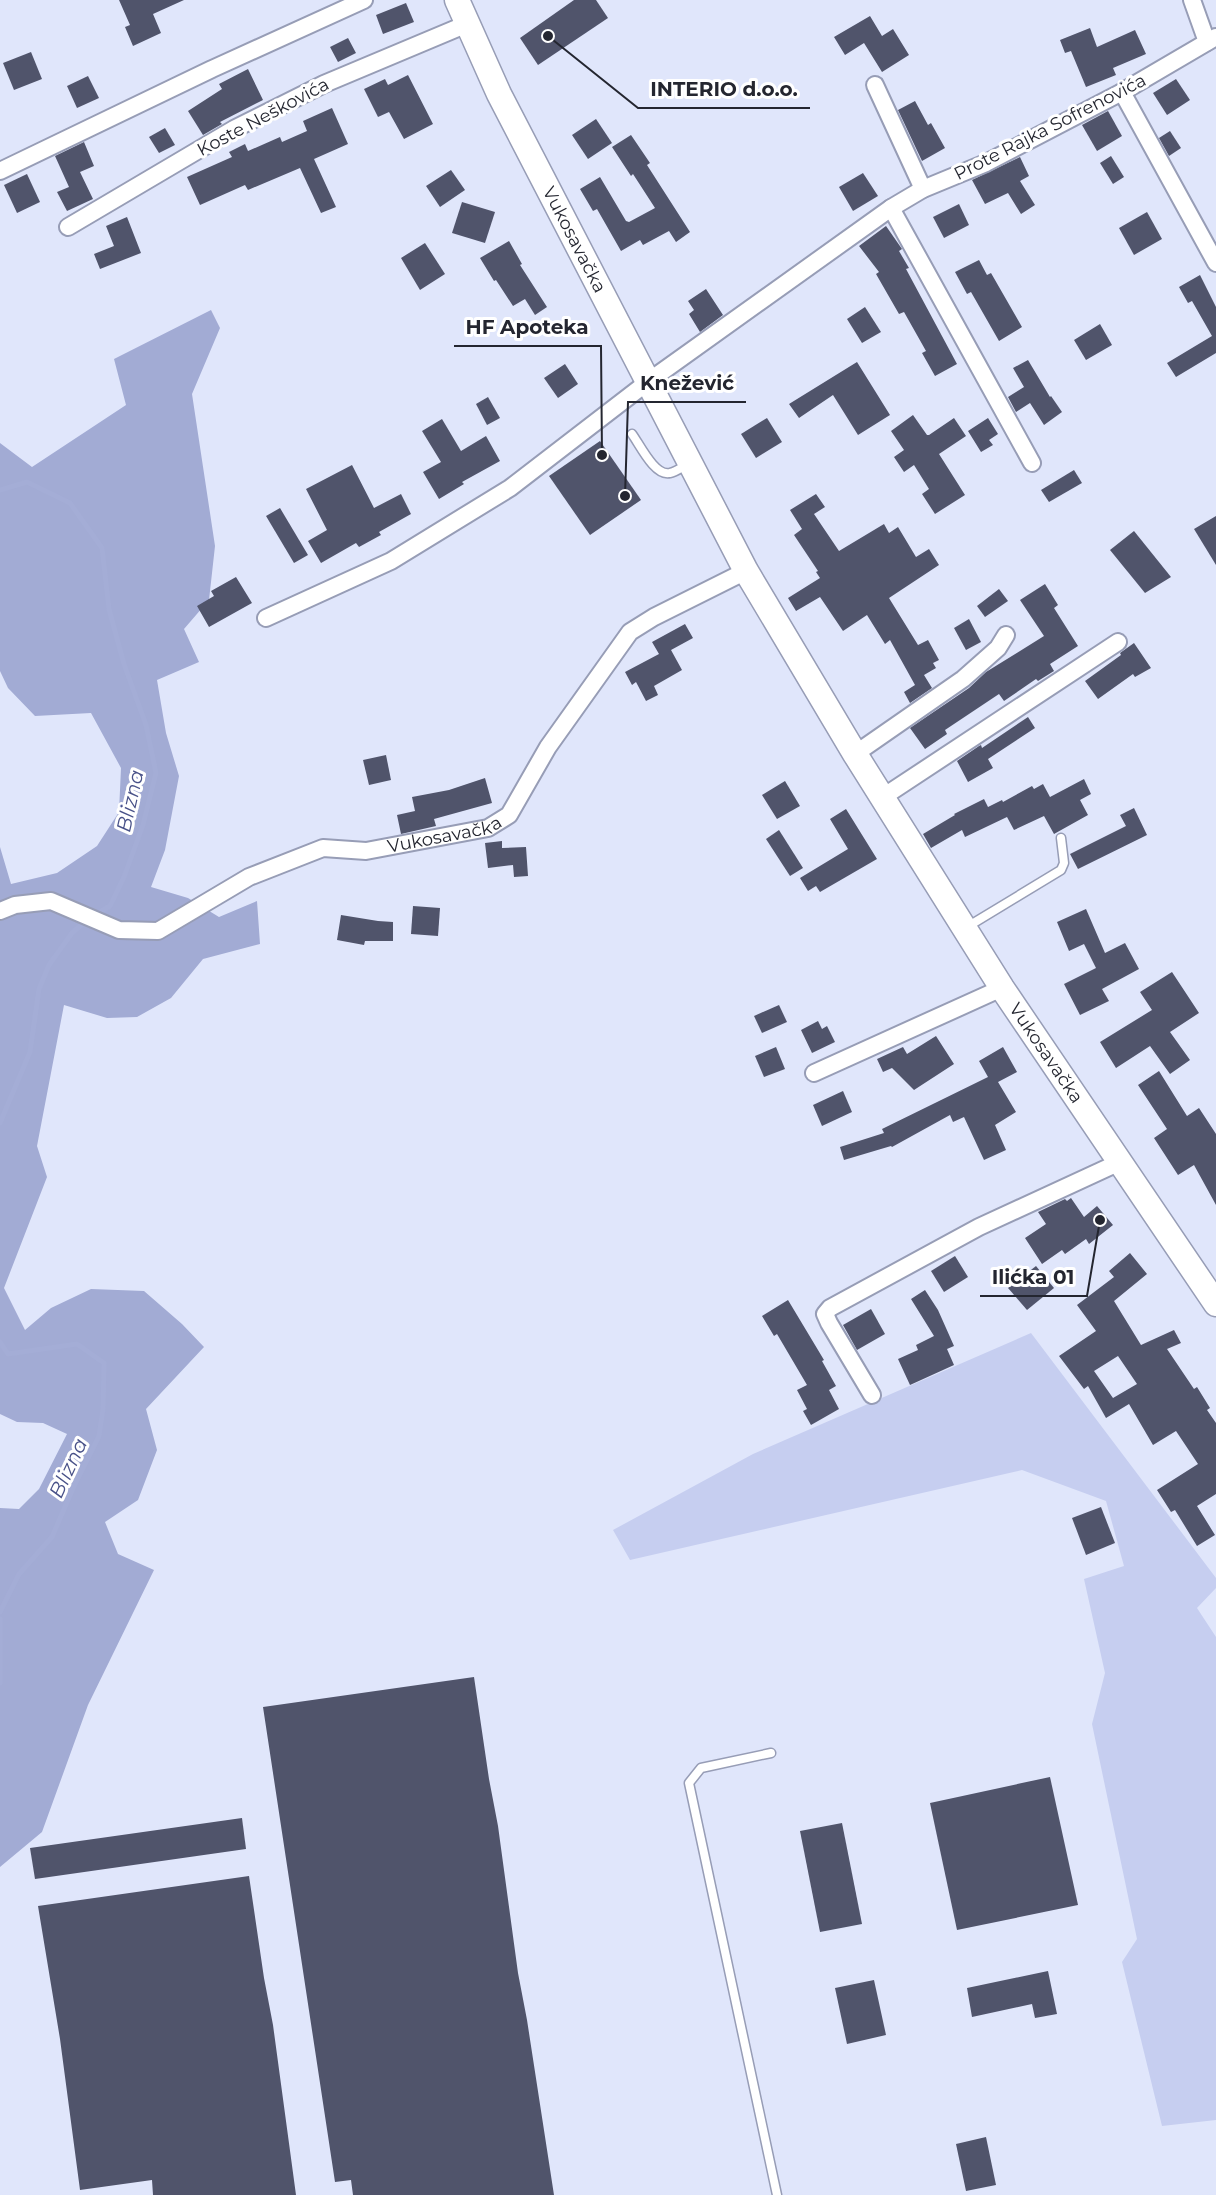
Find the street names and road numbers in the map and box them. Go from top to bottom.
street label: Prote Rajka Sofrenovića [950,69,1150,185]
street label: Koste Neškovića [193,73,333,161]
street label: Vukosavačka [538,183,611,296]
street label: Vukosavačka [386,811,506,858]
street label: Vukosavačka [1004,999,1088,1107]

